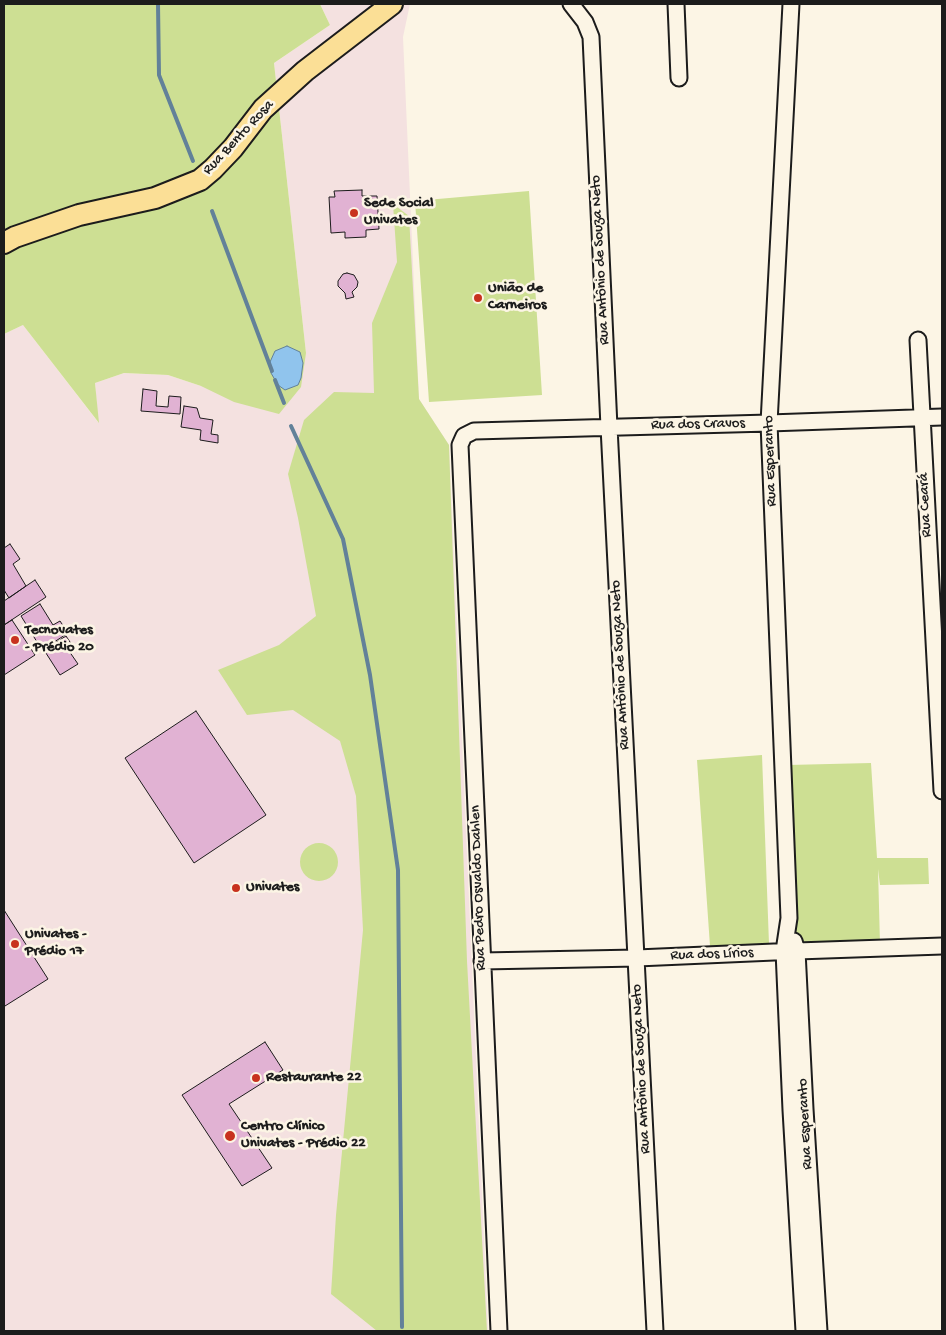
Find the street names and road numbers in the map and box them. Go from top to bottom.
street label: Rua Bento Rosa [200,97,278,179]
street label: Rua Antônio de Souza Neto [588,175,614,345]
street label: Rua dos Cravos [651,415,745,435]
street label: Rua Esperanto [760,415,782,507]
street label: Rua Ceará [915,472,937,538]
street label: Rua Antônio de Souza Neto [608,580,634,750]
street label: Rua Pedro Osvaldo Dahlen [467,805,491,971]
street label: Rua dos Lírios [670,945,754,965]
street label: Rua Antônio de Souza Neto [629,984,655,1154]
street label: Rua Esperanto [795,1078,817,1170]

